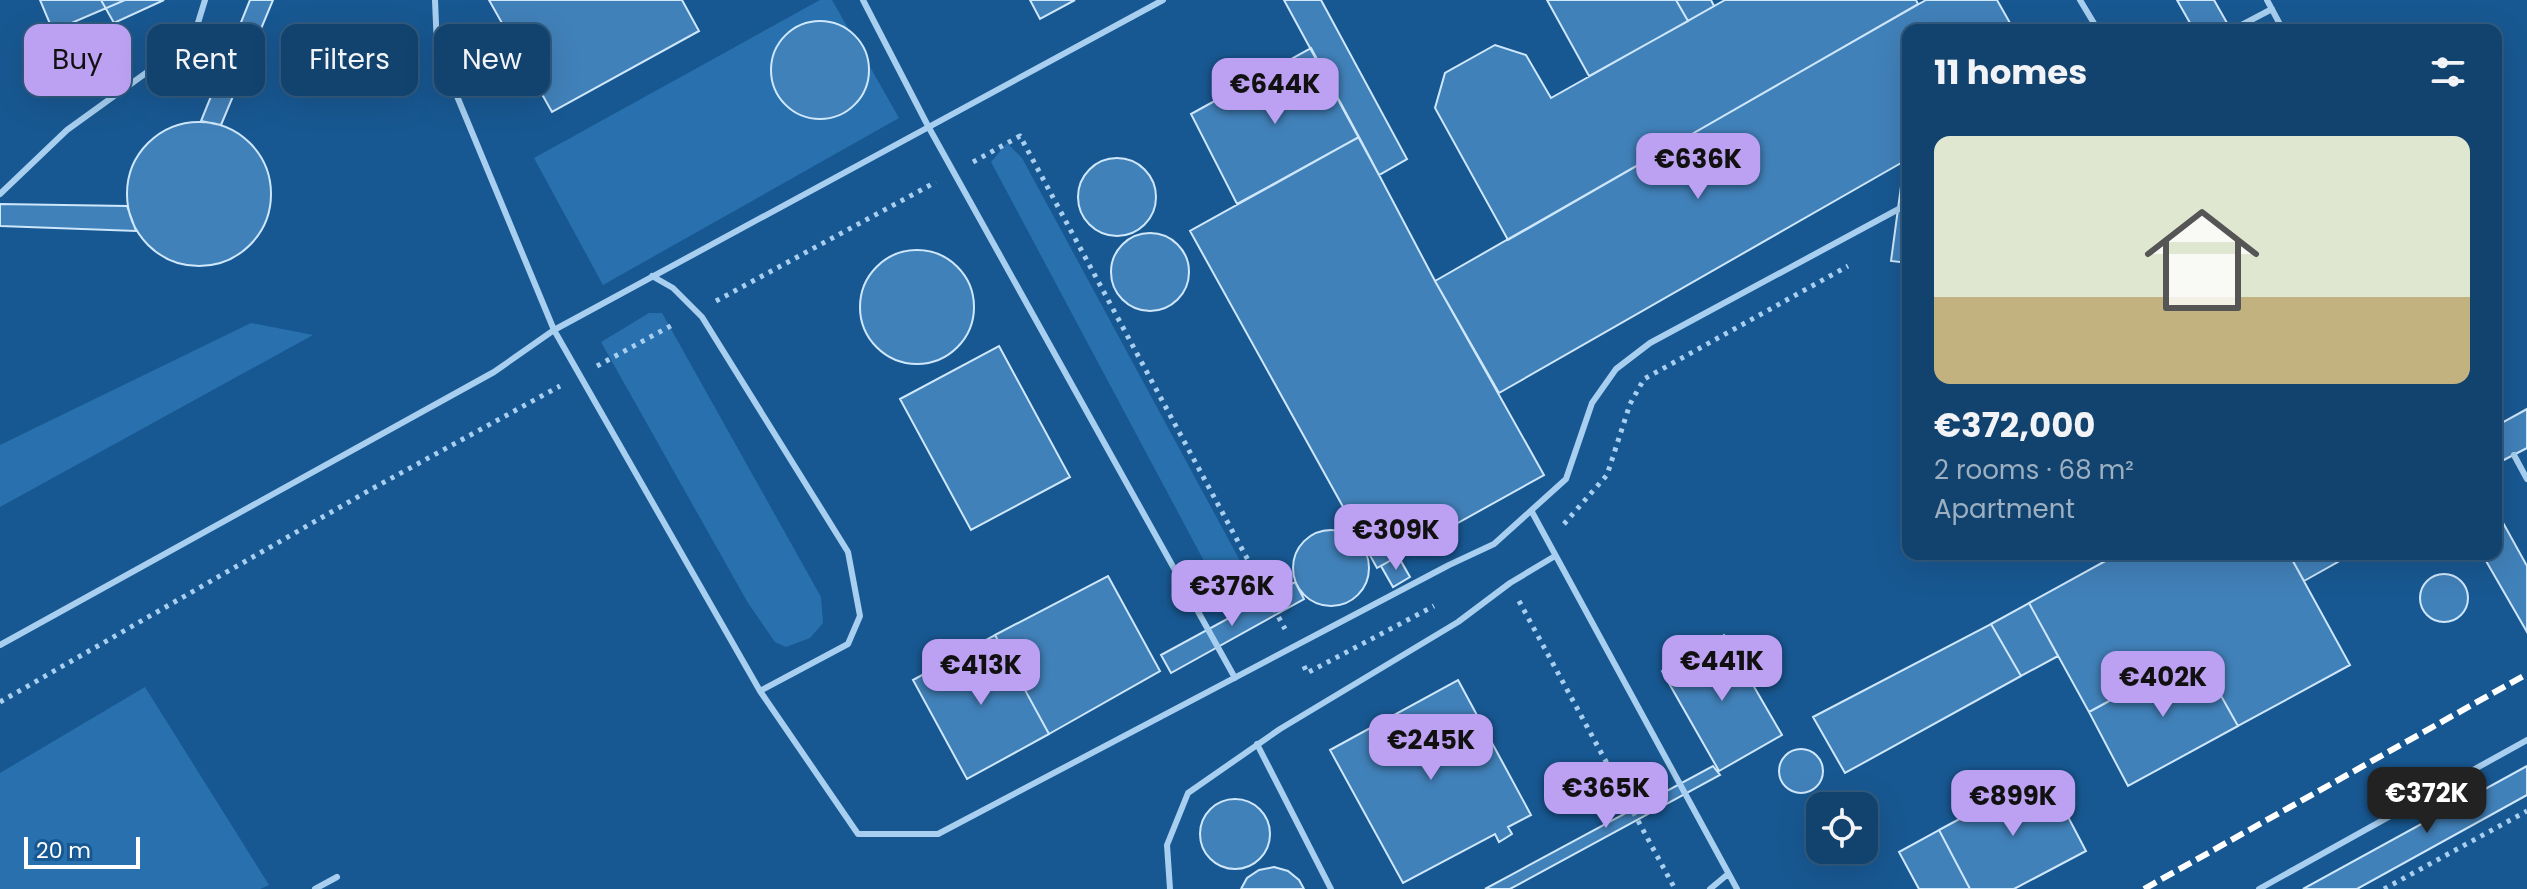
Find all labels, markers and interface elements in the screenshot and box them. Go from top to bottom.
chip: Buy [24,24,131,96]
chip: Rent [147,24,265,96]
chip: Filters [281,24,418,96]
chip: New [434,24,550,96]
text: 11 homes [1934,48,2087,96]
icon: filters [2426,50,2470,94]
pin: €644K [1219,58,1331,126]
text: €644K [1230,66,1320,102]
pin: €636K [1642,133,1754,201]
text: €636K [1654,141,1742,177]
icon: home [2130,188,2274,332]
text: €372,000 [1934,401,2096,449]
text: 2 rooms · 68 m² [1934,452,2134,488]
text: Apartment [1934,491,2075,527]
pin: €309K [1340,504,1452,572]
text: €309K [1352,512,1440,548]
pin: €376K [1176,560,1288,628]
text: €376K [1189,568,1275,604]
pin: €441K [1666,635,1778,703]
pin: €413K [925,639,1037,707]
text: €441K [1680,643,1764,679]
text: €413K [940,647,1022,683]
pin: €402K [2107,651,2219,719]
text: €402K [2119,659,2207,695]
pin: €245K [1375,714,1487,782]
text: €245K [1387,722,1475,758]
pin: €365K [1550,762,1662,830]
pin: €372K [2371,767,2483,835]
text: €365K [1562,770,1650,806]
pin: €899K [1957,770,2069,838]
text: €372K [2385,775,2469,811]
text: €899K [1969,778,2057,814]
map controls [1806,792,1878,864]
button: locate [1806,792,1878,864]
scale bar [24,833,140,869]
text: 20 m [36,835,91,866]

